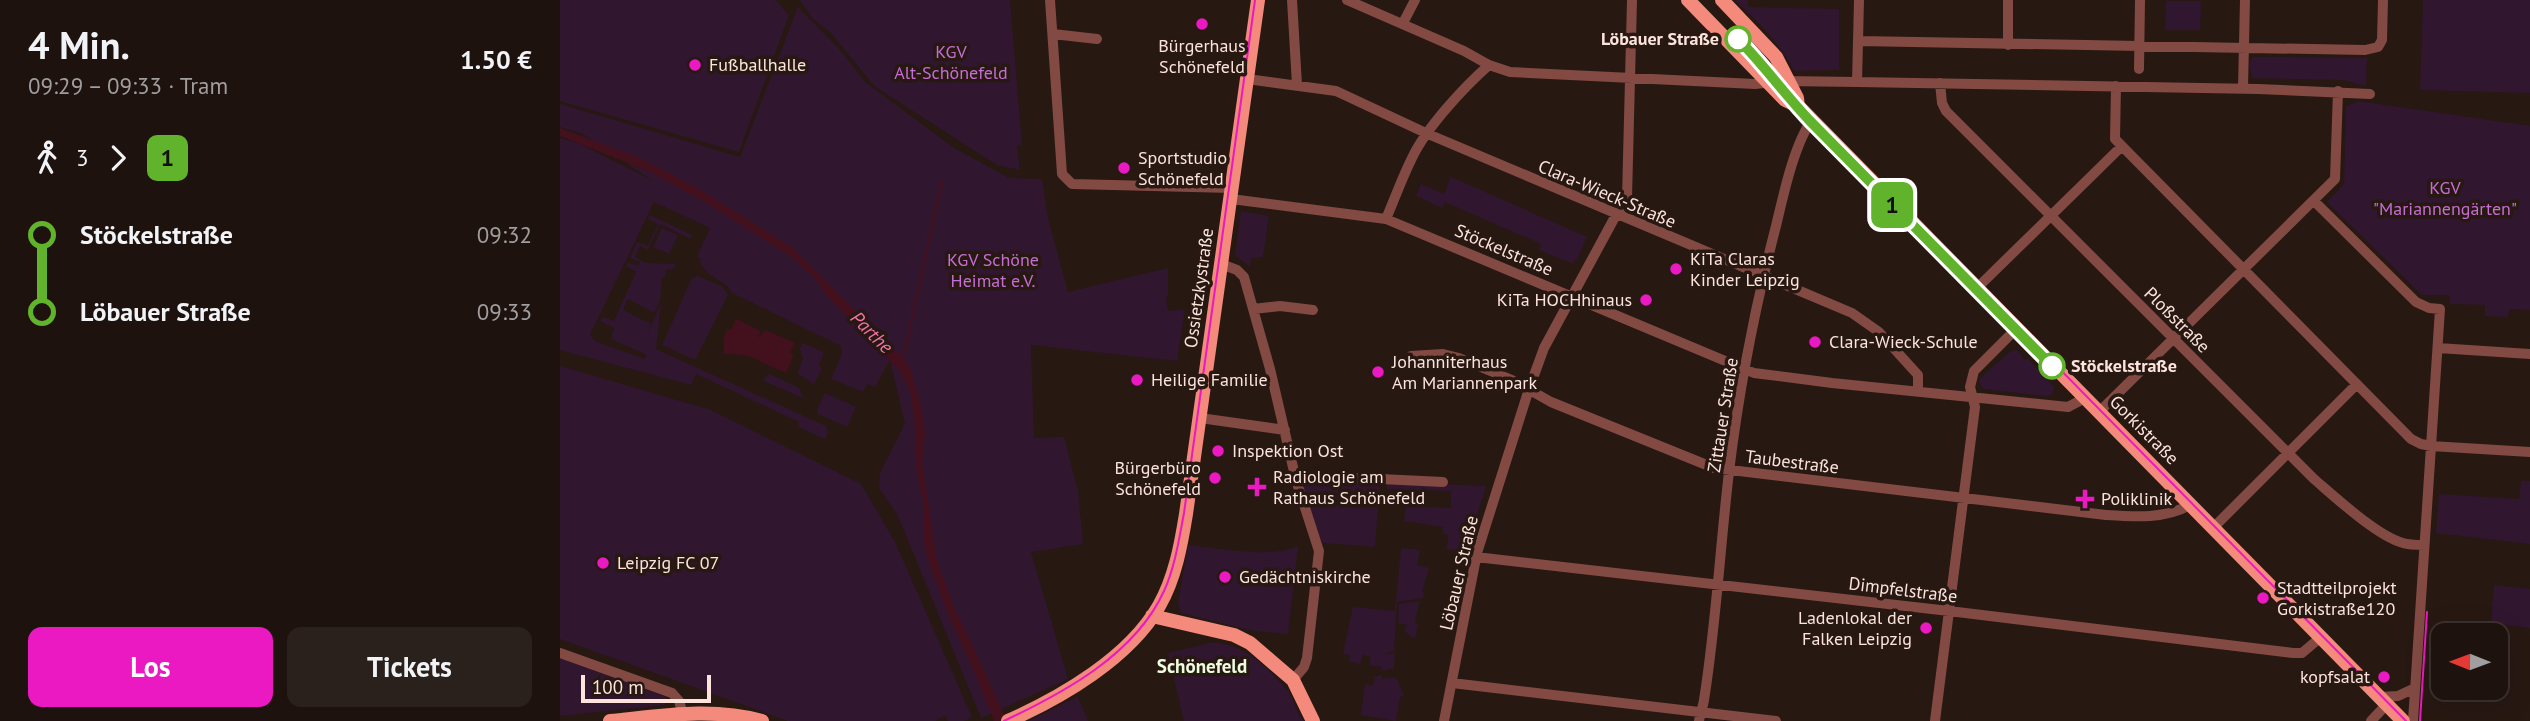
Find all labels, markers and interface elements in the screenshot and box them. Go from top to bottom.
marker: Bürgerhaus Schönefeld [1194,16,1210,32]
text: 4 Min. [28,20,130,69]
marker: Löbauer Straße [1725,26,1751,52]
place label: Löbauer Straße [1601,27,1719,50]
place label: Bürgerhaus Schönefeld [1158,34,1246,78]
park label: KGV Alt-Schönefeld [894,40,1008,84]
text: 1.50 € [460,43,532,76]
place label: Fußballhalle [709,53,806,76]
marker: Fußballhalle [687,57,703,73]
text: 09:29 – 09:33 · Tram [28,71,228,100]
icon: walk [28,139,66,177]
icon: forward [99,139,137,177]
text: 1 [161,142,174,173]
text: 3 [76,143,89,172]
place label: Sportstudio Schönefeld [1138,146,1227,190]
street label: Clara-Wieck-Straße [1535,154,1680,233]
marker: Sportstudio Schönefeld [1116,160,1132,176]
park label: KGV "Mariannengärten" [2373,176,2517,220]
line badge: 1 [1869,182,1915,228]
text: 1 [1885,189,1899,220]
text: Stöckelstraße [80,218,233,251]
street label: Stöckelstraße [1452,219,1557,281]
text: 09:32 [477,220,532,249]
street label: Ossietzkystraße [1179,226,1218,349]
place label: KiTa Claras Kinder Leipzig [1690,247,1800,291]
park label: KGV Schöne Heimat e.V. [947,248,1039,292]
marker: KiTa Claras Kinder Leipzig [1668,261,1684,277]
street label: Ploßstraße [2139,282,2215,358]
place label: KiTa HOCHhinaus [1497,288,1632,311]
marker: KiTa HOCHhinaus [1638,292,1654,308]
text: Löbauer Straße [80,295,251,328]
text: 09:33 [477,297,532,326]
water label: Parthe [846,306,898,358]
place label: Clara-Wieck-Schule [1829,330,1978,353]
marker: Clara-Wieck-Schule [1807,334,1823,350]
place label: Johanniterhaus Am Mariannenpark [1391,350,1537,394]
marker: Stöckelstraße [2039,353,2065,379]
place label: Stöckelstraße [2071,354,2177,377]
street label: Zittauer Straße [1702,356,1743,474]
marker: Johanniterhaus Am Mariannenpark [1370,364,1386,380]
place label: Heilige Familie [1151,368,1268,391]
marker: Heilige Familie [1129,372,1145,388]
street label: Gorkistraße [2105,390,2184,469]
place label: Inspektion Ost [1232,439,1343,462]
marker: Inspektion Ost [1210,443,1226,459]
street label: Taubestraße [1744,444,1840,479]
place label: Bürgerbüro Schönefeld [1115,456,1201,500]
place label: Radiologie am Rathaus Schönefeld [1273,465,1425,509]
marker: Bürgerbüro Schönefeld [1207,470,1223,486]
marker: Radiologie am Rathaus Schönefeld [1247,477,1267,497]
place label: Poliklinik [2101,487,2173,510]
marker: Poliklinik [2075,489,2095,509]
street label: Löbauer Straße [1434,513,1483,632]
place label: Leipzig FC 07 [617,551,719,574]
marker: Leipzig FC 07 [595,555,611,571]
place label: Gedächtniskirche [1239,565,1371,588]
marker: Gedächtniskirche [1217,569,1233,585]
street label: Dimpfelstraße [1847,571,1959,608]
place label: Stadtteilprojekt Gorkistraße120 [2277,576,2397,620]
marker: Stadtteilprojekt Gorkistraße120 [2255,590,2271,606]
place label: Ladenlokal der Falken Leipzig [1798,606,1912,650]
marker: Ladenlokal der Falken Leipzig [1918,620,1934,636]
north arrow [2431,623,2508,700]
map controls [2431,623,2508,700]
button: Los [28,627,273,707]
button: Tickets [287,627,532,707]
district label: Schönefeld [1157,654,1247,678]
place label: kopfsalat [2300,665,2370,688]
marker: kopfsalat [2376,669,2392,685]
scale bar [581,672,710,704]
text: 100 m [592,675,644,699]

